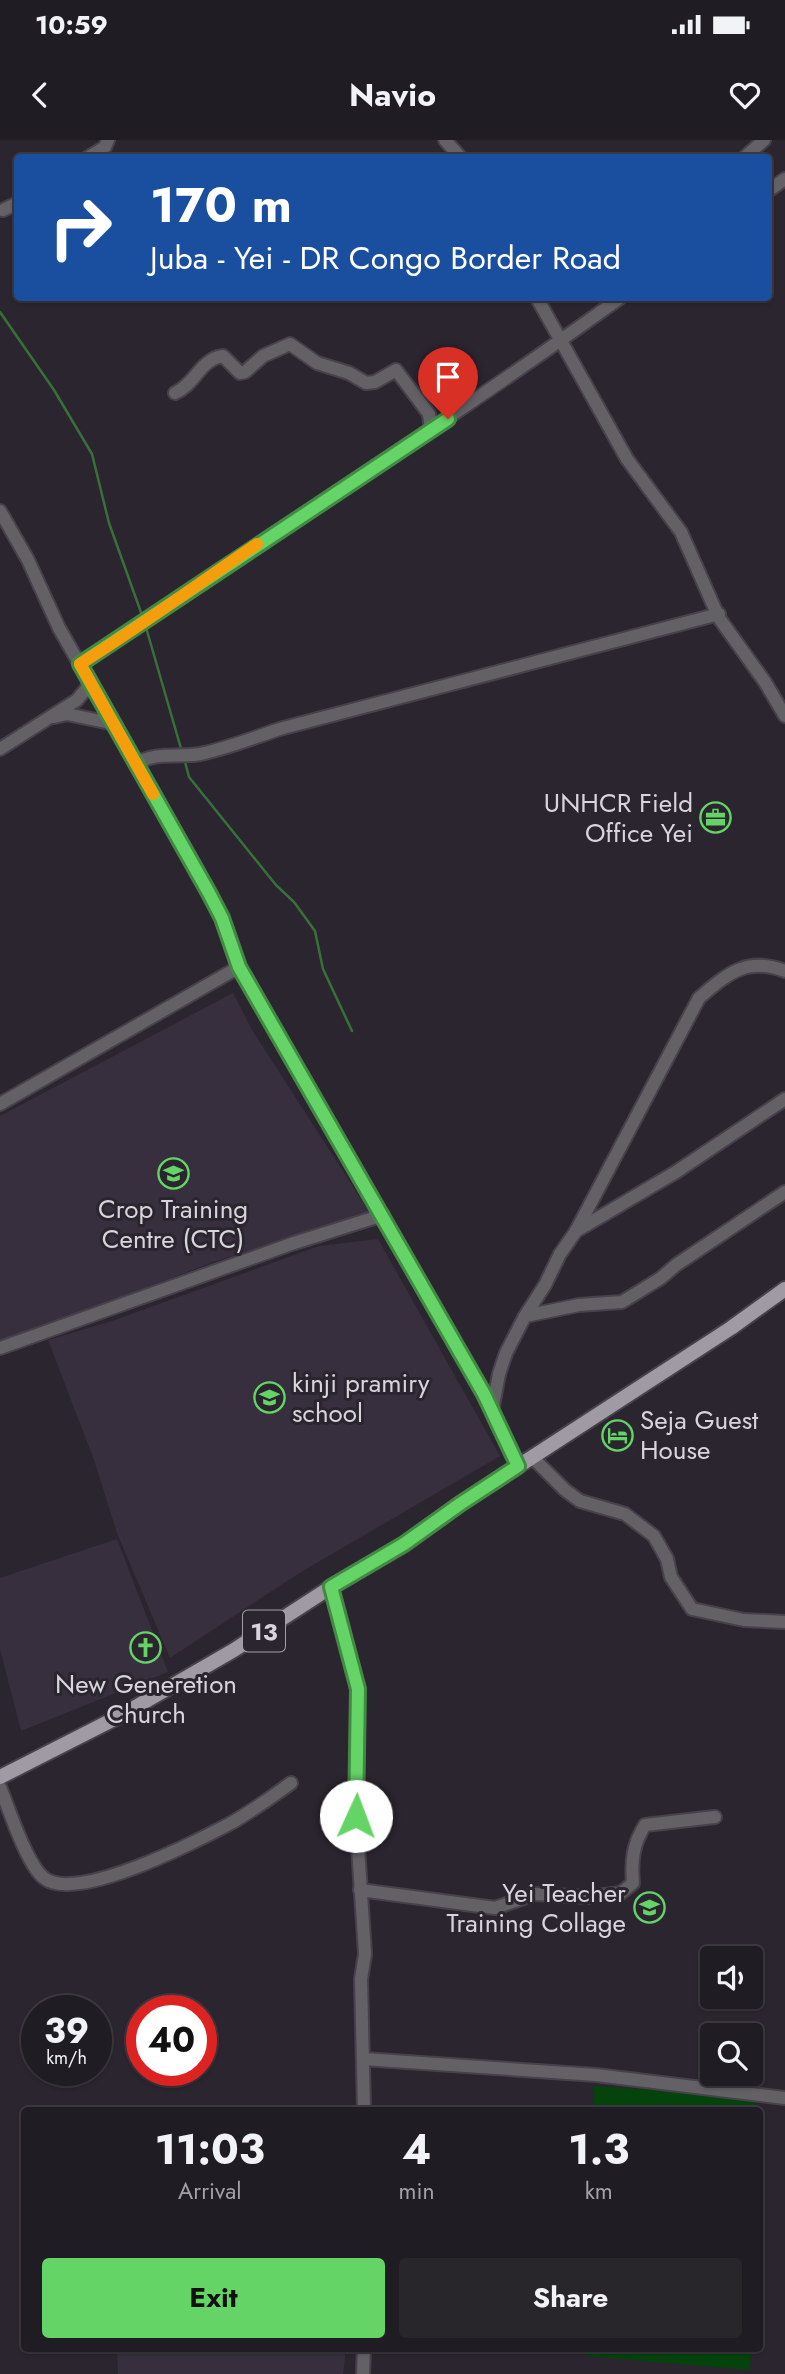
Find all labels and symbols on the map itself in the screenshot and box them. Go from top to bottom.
pin [418,347,478,419]
place label: UNHCR Field Office Yei [544,784,693,852]
office icon: UNHCR Field Office Yei [699,801,733,835]
school or university icon: Crop Training Centre (CTC) [156,1156,190,1190]
place label: Crop Training Centre (CTC) [98,1190,248,1258]
place label: kinji pramiry school [292,1364,430,1432]
school or university icon: kinji pramiry school [252,1381,286,1415]
place label: Seja Guest House [640,1401,759,1469]
hotel icon: Seja Guest House [600,1418,634,1452]
road number: 13 [243,1610,285,1652]
church icon: New Generetion Church [129,1631,163,1665]
place label: New Generetion Church [55,1665,237,1733]
position arrow [319,1779,393,1853]
place label: Yei Teacher Training Collage [446,1874,626,1942]
school or university icon: Yei Teacher Training Collage [632,1891,666,1925]
speed limit sign: 40 [126,1995,217,2086]

